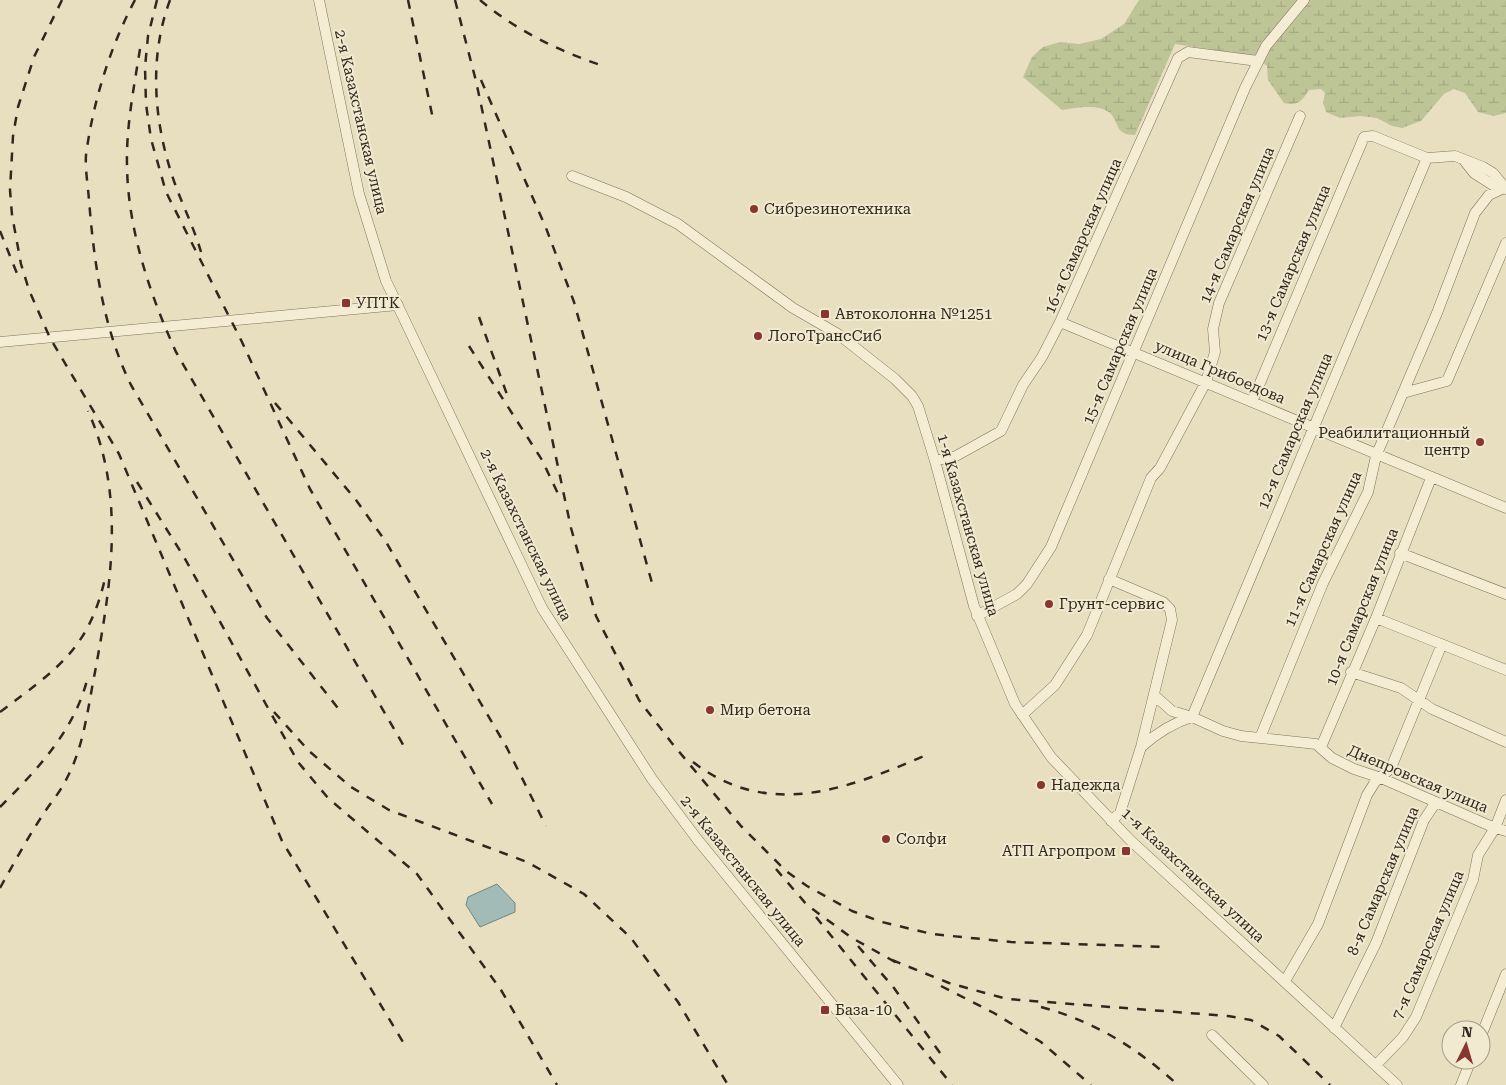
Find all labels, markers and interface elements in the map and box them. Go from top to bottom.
street label: 2-я Казахстанская улица [331,28,391,216]
street label: 14-я Самарская улица [1196,144,1278,306]
street label: 16-я Самарская улица [1041,155,1125,317]
street label: 13-я Самарская улица [1252,182,1334,344]
place label: Сибрезинотехника [764,200,911,218]
marker: Сибрезинотехника [748,203,760,215]
street label: 15-я Самарская улица [1079,265,1161,427]
place label: УПТК [356,294,400,312]
marker: УПТК [340,297,352,309]
place label: Автоколонна №1251 [835,305,992,323]
marker: Автоколонна №1251 [819,308,831,320]
place label: ЛогоТрансСиб [768,327,882,345]
marker: ЛогоТрансСиб [752,330,764,342]
street label: улица Грибоедова [1152,336,1288,408]
street label: 12-я Самарская улица [1254,350,1336,512]
place label: Реабилитационный центр [1318,424,1470,459]
street label: 1-я Казахстанская улица [933,432,1003,618]
marker: Реабилитационный центр [1474,436,1486,448]
street label: 2-я Казахстанская улица [476,446,576,624]
street label: 11-я Самарская улица [1281,468,1365,630]
street label: 10-я Самарская улица [1322,526,1402,688]
place label: Грунт-сервис [1059,595,1164,613]
marker: Грунт-сервис [1043,598,1055,610]
place label: Мир бетона [720,701,811,719]
marker: Мир бетона [704,704,716,716]
street label: Днепровская улица [1345,741,1491,817]
place label: Надежда [1051,776,1120,794]
marker: Надежда [1035,779,1047,791]
street label: 2-я Казахстанская улица [677,792,809,950]
street label: 1-я Казахстанская улица [1118,804,1268,946]
street label: 8-я Самарская улица [1343,804,1423,958]
place label: Солфи [896,830,947,848]
marker: Солфи [880,833,892,845]
place label: АТП Агропром [1002,842,1116,860]
marker: АТП Агропром [1120,845,1132,857]
street label: 7-я Самарская улица [1388,868,1468,1022]
place label: База-10 [835,1001,892,1019]
marker: База-10 [819,1004,831,1016]
north arrow [1441,1020,1491,1070]
text: N [1461,1024,1473,1041]

